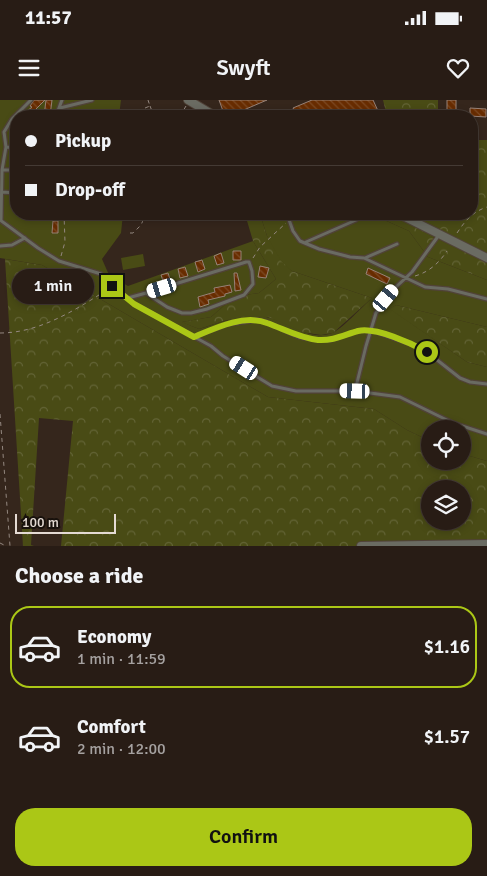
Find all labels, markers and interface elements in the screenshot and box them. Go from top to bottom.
text: 11:57 [25,6,72,30]
icon: menu [15,54,43,82]
text: Swyft [216,54,271,81]
icon: heart [444,54,472,82]
text: Pickup [55,129,111,153]
text: Drop-off [55,178,125,202]
callout: 1 min [12,268,94,304]
route end [101,275,123,297]
text: 1 min [34,276,72,296]
car [145,276,178,300]
car [370,282,401,314]
route start [416,341,438,363]
car [227,354,260,382]
car [339,383,370,399]
map controls [421,420,471,530]
button: locate [421,420,471,470]
button: layers [421,480,471,530]
scale bar [15,511,116,534]
text: 100 m [22,514,59,531]
text: Choose a ride [15,562,143,589]
icon: car [17,625,62,670]
text: Economy [77,625,151,649]
text: $1.16 [424,635,470,659]
text: 1 min · 11:59 [77,649,166,669]
icon: car [17,715,62,760]
text: Comfort [77,715,146,739]
text: $1.57 [424,725,470,749]
text: 2 min · 12:00 [77,739,166,759]
button: Confirm [15,808,472,866]

